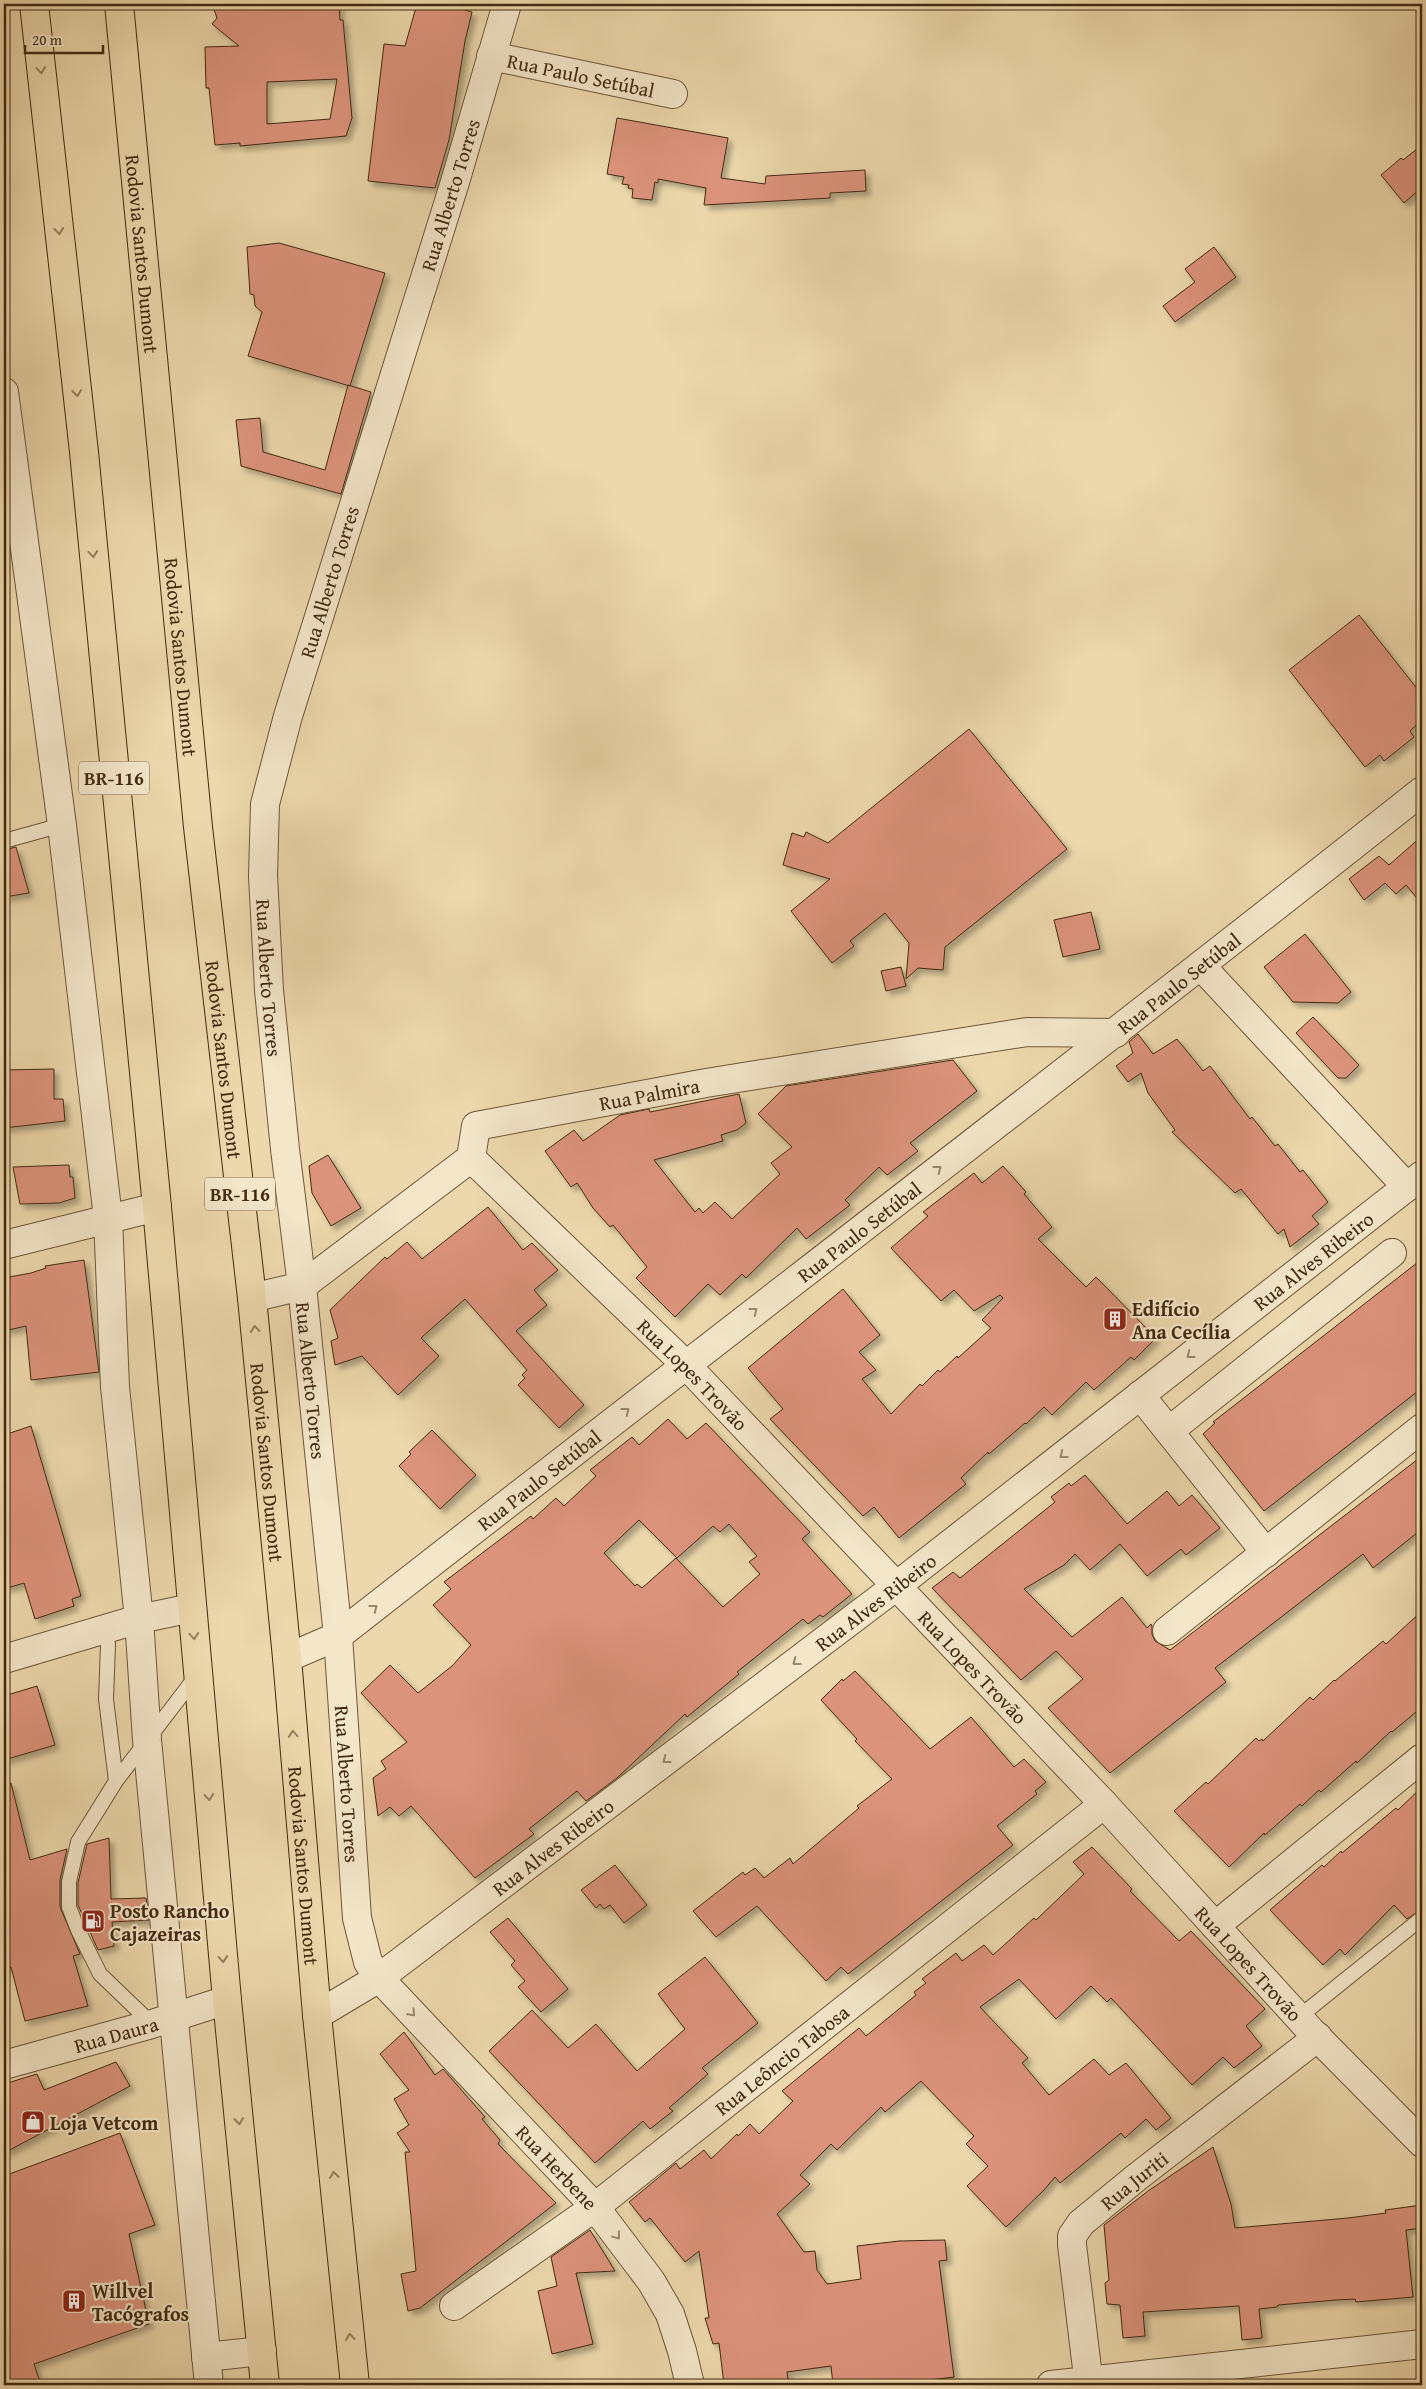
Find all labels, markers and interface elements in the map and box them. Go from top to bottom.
scale bar [25,22,102,54]
text: 20 m [32,29,63,50]
street label: Rua Paulo Setúbal [505,45,658,104]
one-way arrow [35,66,46,74]
street label: Rua Alberto Torres [413,115,487,275]
street label: Rodovia Santos Dumont [119,153,167,355]
one-way arrow [53,227,64,235]
one-way arrow [71,389,82,397]
street label: Rua Alberto Torres [292,502,366,662]
one-way arrow [87,551,98,559]
street label: Rodovia Santos Dumont [158,556,206,758]
road number: BR-116 [79,761,149,794]
street label: Rua Alberto Torres [250,898,290,1058]
street label: Rua Paulo Setúbal [1110,925,1247,1040]
street label: Rodovia Santos Dumont [199,959,250,1161]
street label: Rua Palmira [597,1070,702,1117]
one-way arrow [933,1166,942,1175]
street label: Rua Paulo Setúbal [791,1174,927,1289]
road number: BR-116 [205,1178,275,1210]
street label: Rua Alves Ribeiro [1246,1204,1379,1317]
place label: Edifício Ana Cecília [1132,1294,1231,1346]
street label: Rua Alberto Torres [289,1301,334,1461]
building icon: Edifício Ana Cecília [1102,1306,1128,1332]
one-way arrow [748,1308,758,1317]
street label: Rua Lopes Trovão [631,1311,755,1437]
one-way arrow [250,1324,261,1332]
one-way arrow [1187,1350,1196,1359]
street label: Rodovia Santos Dumont [244,1362,292,1563]
one-way arrow [620,1407,629,1416]
street label: Rua Paulo Setúbal [471,1422,607,1537]
one-way arrow [1059,1450,1068,1459]
street label: Rua Alves Ribeiro [808,1546,942,1657]
street label: Rua Lopes Trovão [912,1603,1035,1730]
one-way arrow [368,1605,378,1614]
one-way arrow [189,1632,200,1640]
one-way arrow [792,1656,802,1665]
street label: Rua Alberto Torres [328,1704,368,1864]
one-way arrow [288,1730,299,1738]
one-way arrow [662,1754,672,1763]
street label: Rodovia Santos Dumont [282,1765,327,1966]
street label: Rua Alves Ribeiro [486,1791,619,1902]
one-way arrow [203,1794,214,1802]
place label: Posto Rancho Cajazeiras [110,1896,230,1948]
street label: Rua Lopes Trovão [1189,1899,1309,2027]
fuel station icon: Posto Rancho Cajazeiras [80,1908,106,1934]
one-way arrow [218,1956,229,1964]
street label: Rua Leôncio Tabosa [708,1997,855,2122]
one-way arrow [406,2007,415,2016]
street label: Rua Daura [70,2008,162,2060]
place label: Loja Vetcom [50,2108,158,2137]
shop icon: Loja Vetcom [20,2109,46,2135]
one-way arrow [233,2117,244,2125]
street label: Rua Herbene [510,2118,605,2216]
street label: Rua Juriti [1094,2143,1174,2216]
one-way arrow [329,2171,340,2179]
one-way arrow [611,2230,619,2239]
place label: Willvel Tacógrafos [92,2276,189,2328]
building icon: Willvel Tacógrafos [61,2288,87,2314]
one-way arrow [345,2332,356,2340]

